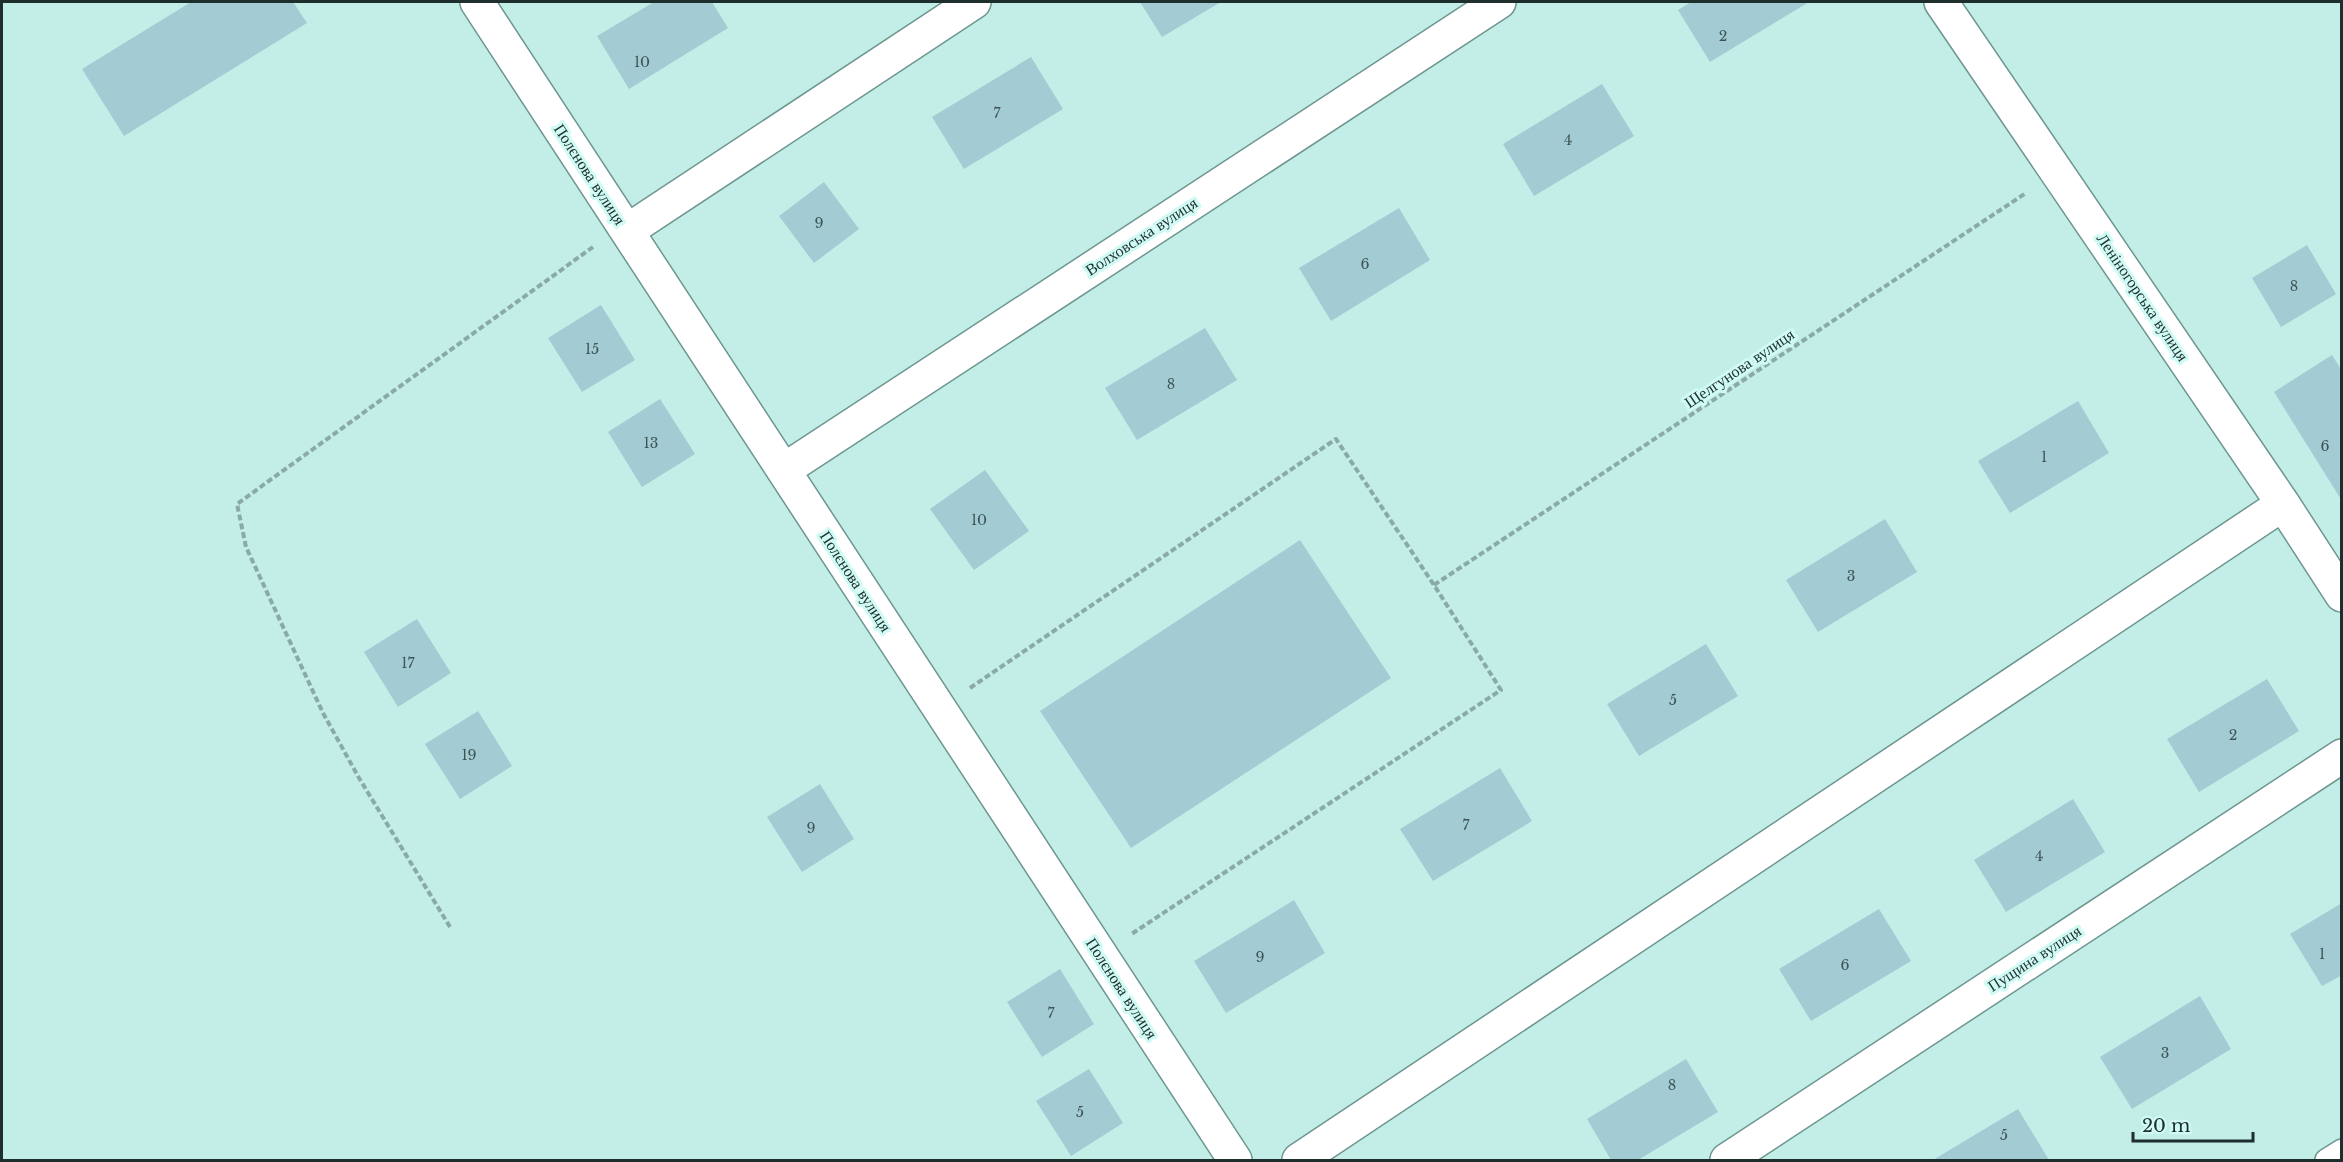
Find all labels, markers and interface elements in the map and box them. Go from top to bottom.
house number: 2 [1719,27,1727,45]
house number: 10 [634,53,650,71]
house number: 7 [993,104,1001,122]
street label: Полєнова вулиця [550,120,630,229]
house number: 4 [1564,131,1572,149]
street label: Волховська вулиця [1081,192,1201,280]
house number: 9 [814,214,824,232]
street label: Леніногорська вулиця [2093,229,2194,365]
house number: 6 [1360,255,1370,273]
house number: 8 [2290,277,2298,295]
street label: Щелгунова вулиця [1680,324,1798,412]
house number: 15 [585,340,599,358]
house number: 8 [1167,375,1175,393]
house number: 13 [644,434,658,452]
house number: 6 [2320,437,2330,455]
house number: 1 [2041,448,2047,466]
house number: 10 [971,511,987,529]
street label: Полєнова вулиця [816,527,896,636]
house number: 3 [1847,567,1855,585]
house number: 17 [401,654,416,672]
house number: 5 [1669,691,1677,709]
house number: 2 [2229,726,2237,744]
house number: 19 [461,746,477,764]
house number: 7 [1462,816,1470,834]
house number: 9 [806,819,816,837]
house number: 4 [2035,847,2043,865]
street label: Пущина вулиця [1983,920,2085,996]
street label: Полєнова вулиця [1082,934,1162,1043]
house number: 1 [2319,945,2325,963]
house number: 9 [1255,948,1265,966]
house number: 6 [1840,956,1850,974]
house number: 7 [1047,1004,1055,1022]
house number: 3 [2161,1044,2169,1062]
house number: 8 [1668,1076,1676,1094]
house number: 5 [1076,1103,1084,1121]
scale bar [2133,1105,2253,1143]
text: 20 m [2142,1115,2190,1137]
house number: 5 [2000,1126,2008,1144]

